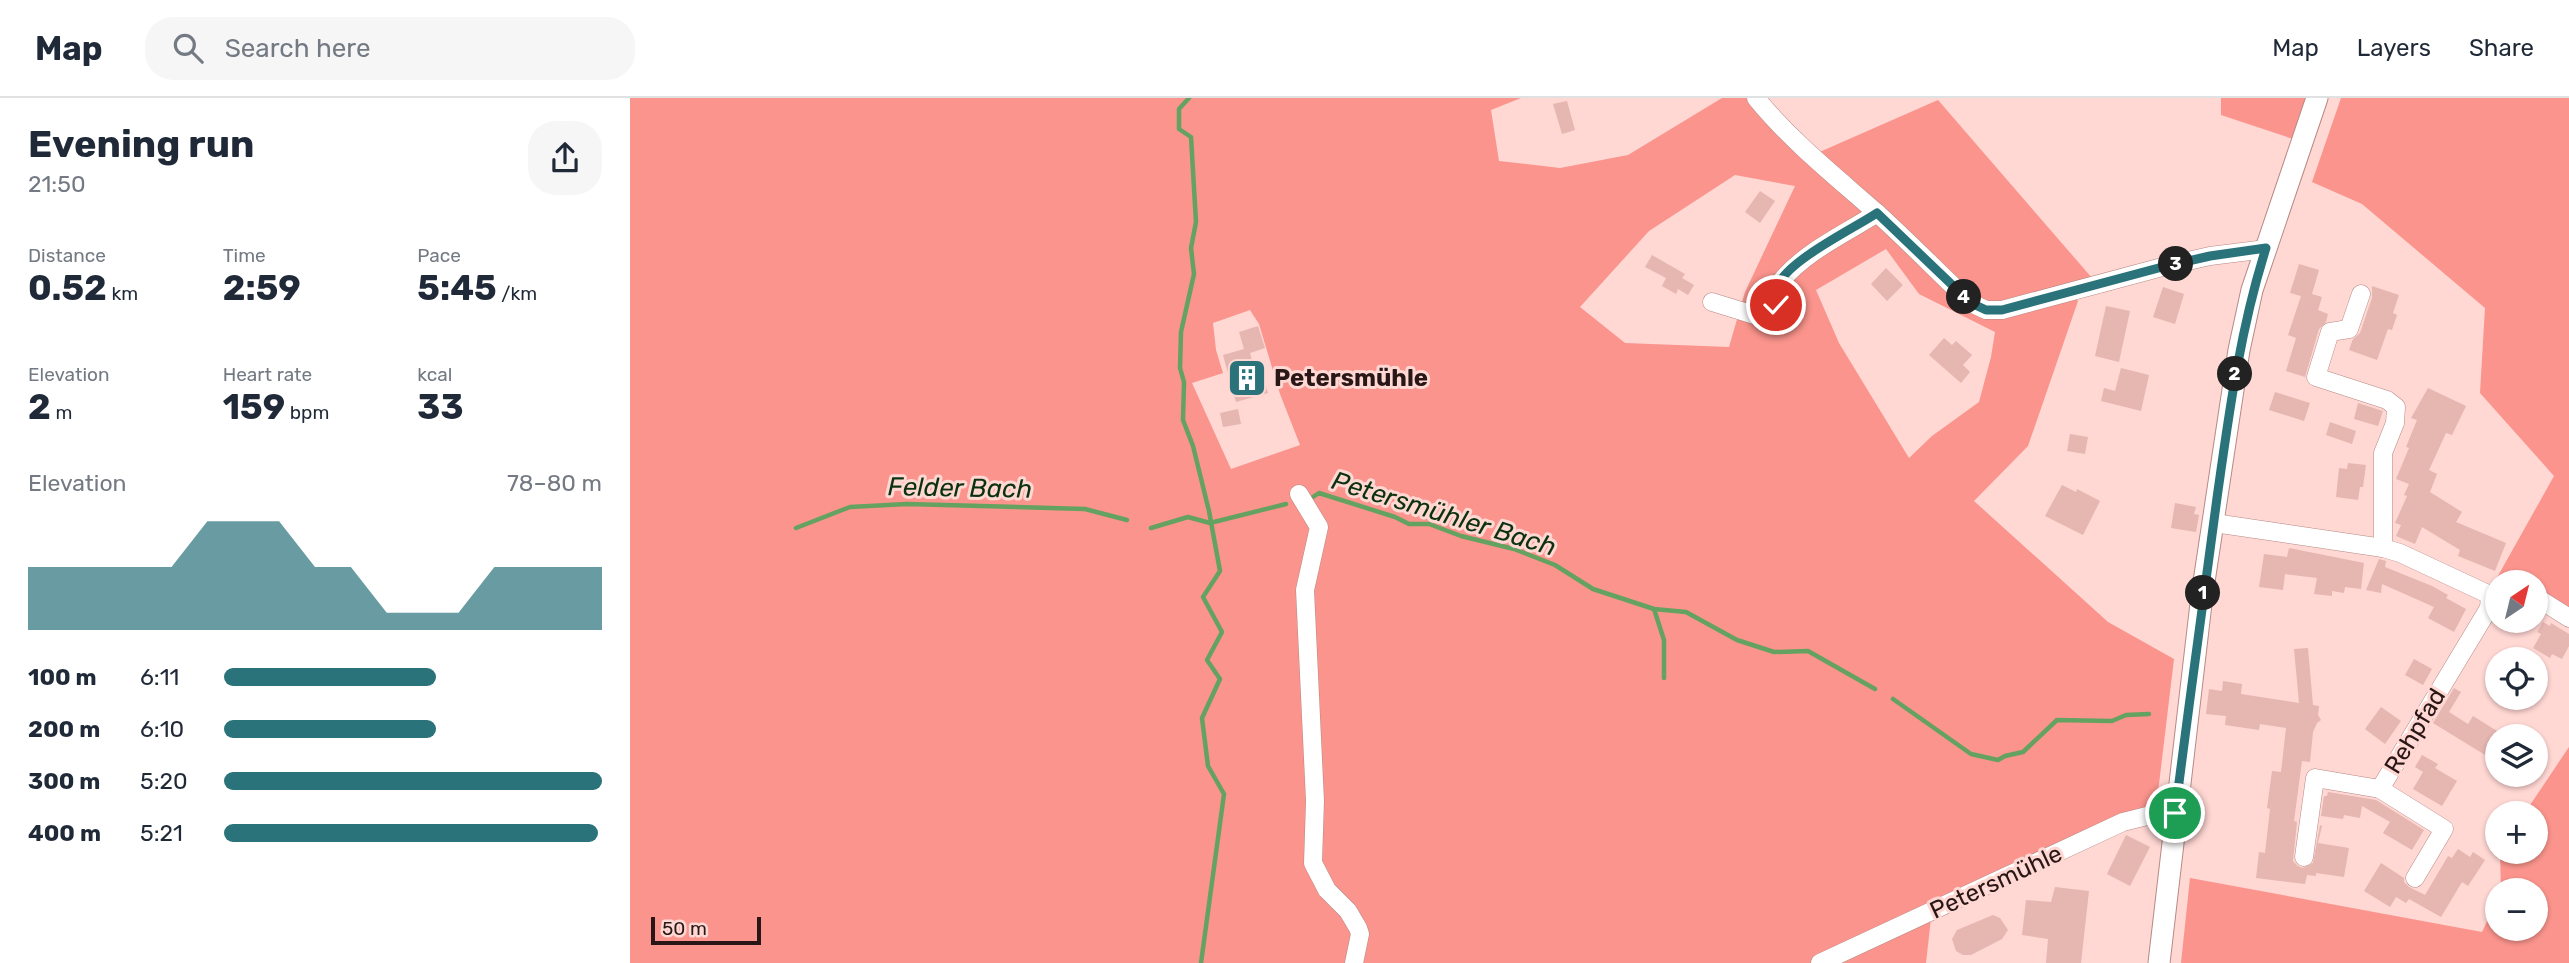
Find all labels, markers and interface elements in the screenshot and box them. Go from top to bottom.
search box [145,17,635,80]
text: Map [35,29,103,68]
icon: search [169,29,207,67]
text: Search here [225,33,370,64]
text: Map [2272,34,2319,62]
text: Layers [2357,34,2431,62]
text: Share [2469,34,2534,62]
text: Evening run [28,121,254,167]
button: share [528,121,602,195]
text: 21:50 [28,170,86,198]
text: Distance [28,244,106,267]
text: Time [223,244,266,267]
text: Pace [417,244,461,267]
pin: 3 [2158,246,2194,282]
text: 3 [2169,252,2182,275]
text: 0.52 [28,267,107,309]
text: 2:59 [223,267,301,309]
text: 5:45 [417,267,497,309]
pin [1746,275,1806,335]
pin: 4 [1946,280,1982,314]
text: km [107,282,138,305]
text: /km [497,282,537,305]
text: 4 [1957,285,1970,308]
icon: check [1757,286,1795,324]
pin: 2 [2218,356,2252,392]
building icon: Petersmühle [1226,357,1268,399]
text: 2 [2228,362,2241,385]
text: Elevation [28,363,109,386]
text: Heart rate [223,363,312,386]
text: kcal [417,363,452,386]
place label: Petersmühle [1274,364,1428,392]
text: 2 [28,386,51,428]
text: 159 [223,386,285,428]
text: 33 [417,386,463,428]
text: m [51,401,72,424]
text: bpm [285,401,329,424]
water label: Petersmühler Bach [1328,465,1560,563]
text: Elevation [28,469,127,497]
text: 78–80 m [507,469,602,497]
water label: Felder Bach [887,471,1033,505]
north arrow [2485,570,2548,634]
map controls [2485,570,2548,941]
pin: 1 [2186,575,2220,610]
text: 1 [2198,581,2207,604]
button: locate [2485,647,2548,710]
text: 100 m [28,663,97,691]
text: 6:11 [140,663,179,691]
street label: Rehpfad [2379,683,2451,779]
text: 200 m [28,715,100,743]
text: 6:10 [140,715,184,743]
button: layers [2485,724,2548,787]
text: 300 m [28,767,100,795]
text: 5:20 [140,767,188,795]
pin [2145,783,2205,843]
icon: arrive [2156,794,2194,832]
button: + [2485,801,2548,864]
text: 400 m [28,819,101,847]
text: 5:21 [140,819,183,847]
street label: Petersmühle [1926,839,2066,925]
button: − [2485,878,2548,941]
scale bar [651,914,761,946]
text: 50 m [662,917,707,940]

